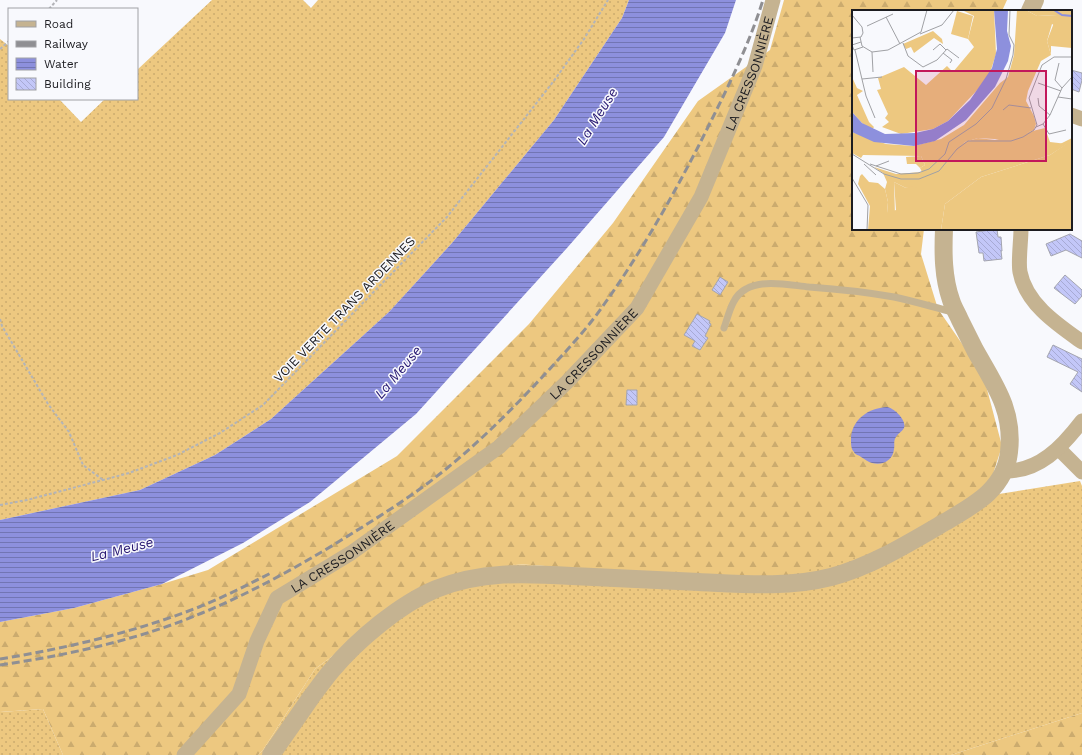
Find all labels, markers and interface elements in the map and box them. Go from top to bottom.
legend [8,8,138,100]
inset map [852,10,1072,230]
street label: LA CRESSONNIÈRE [722,15,776,133]
text: Road [44,17,73,31]
text: Railway [44,37,89,51]
text: Water [44,57,79,71]
text: Building [44,77,91,91]
water label: La Meuse [573,85,621,147]
street label: VOIE VERTE TRANS ARDENNES [271,233,418,385]
street label: LA CRESSONNIÈRE [547,305,641,403]
water label: La Meuse [371,342,425,402]
street label: LA CRESSONNIÈRE [288,517,397,596]
water label: La Meuse [89,533,155,565]

